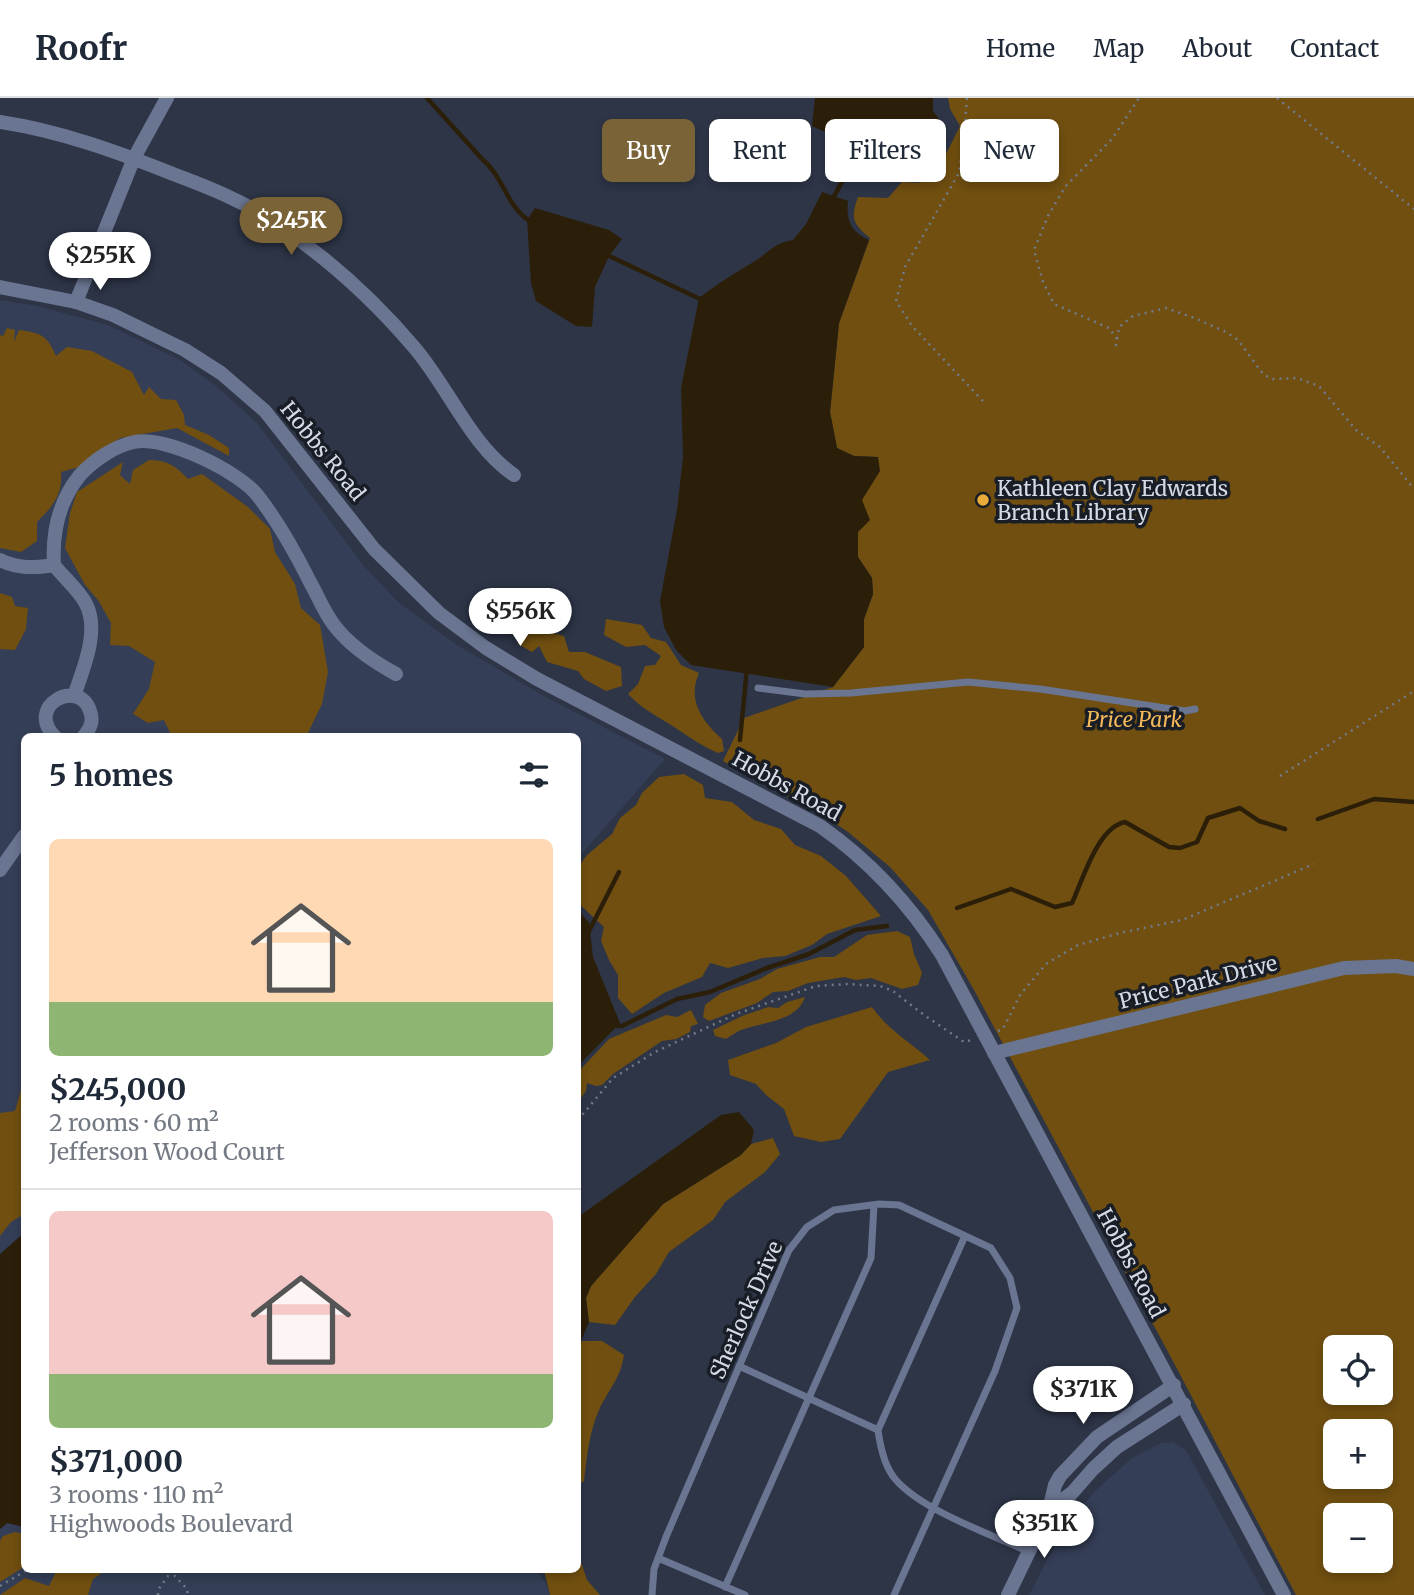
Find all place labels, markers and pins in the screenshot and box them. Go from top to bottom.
pin: $245K [242,198,340,257]
pin: $255K [51,232,149,292]
place label: Kathleen Clay Edwards Branch Library [997,475,1228,526]
marker: Kathleen Clay Edwards Branch Library [975,492,991,508]
pin: $556K [471,588,569,648]
pin: $371K [1034,1366,1132,1426]
pin: $351K [995,1500,1093,1560]

